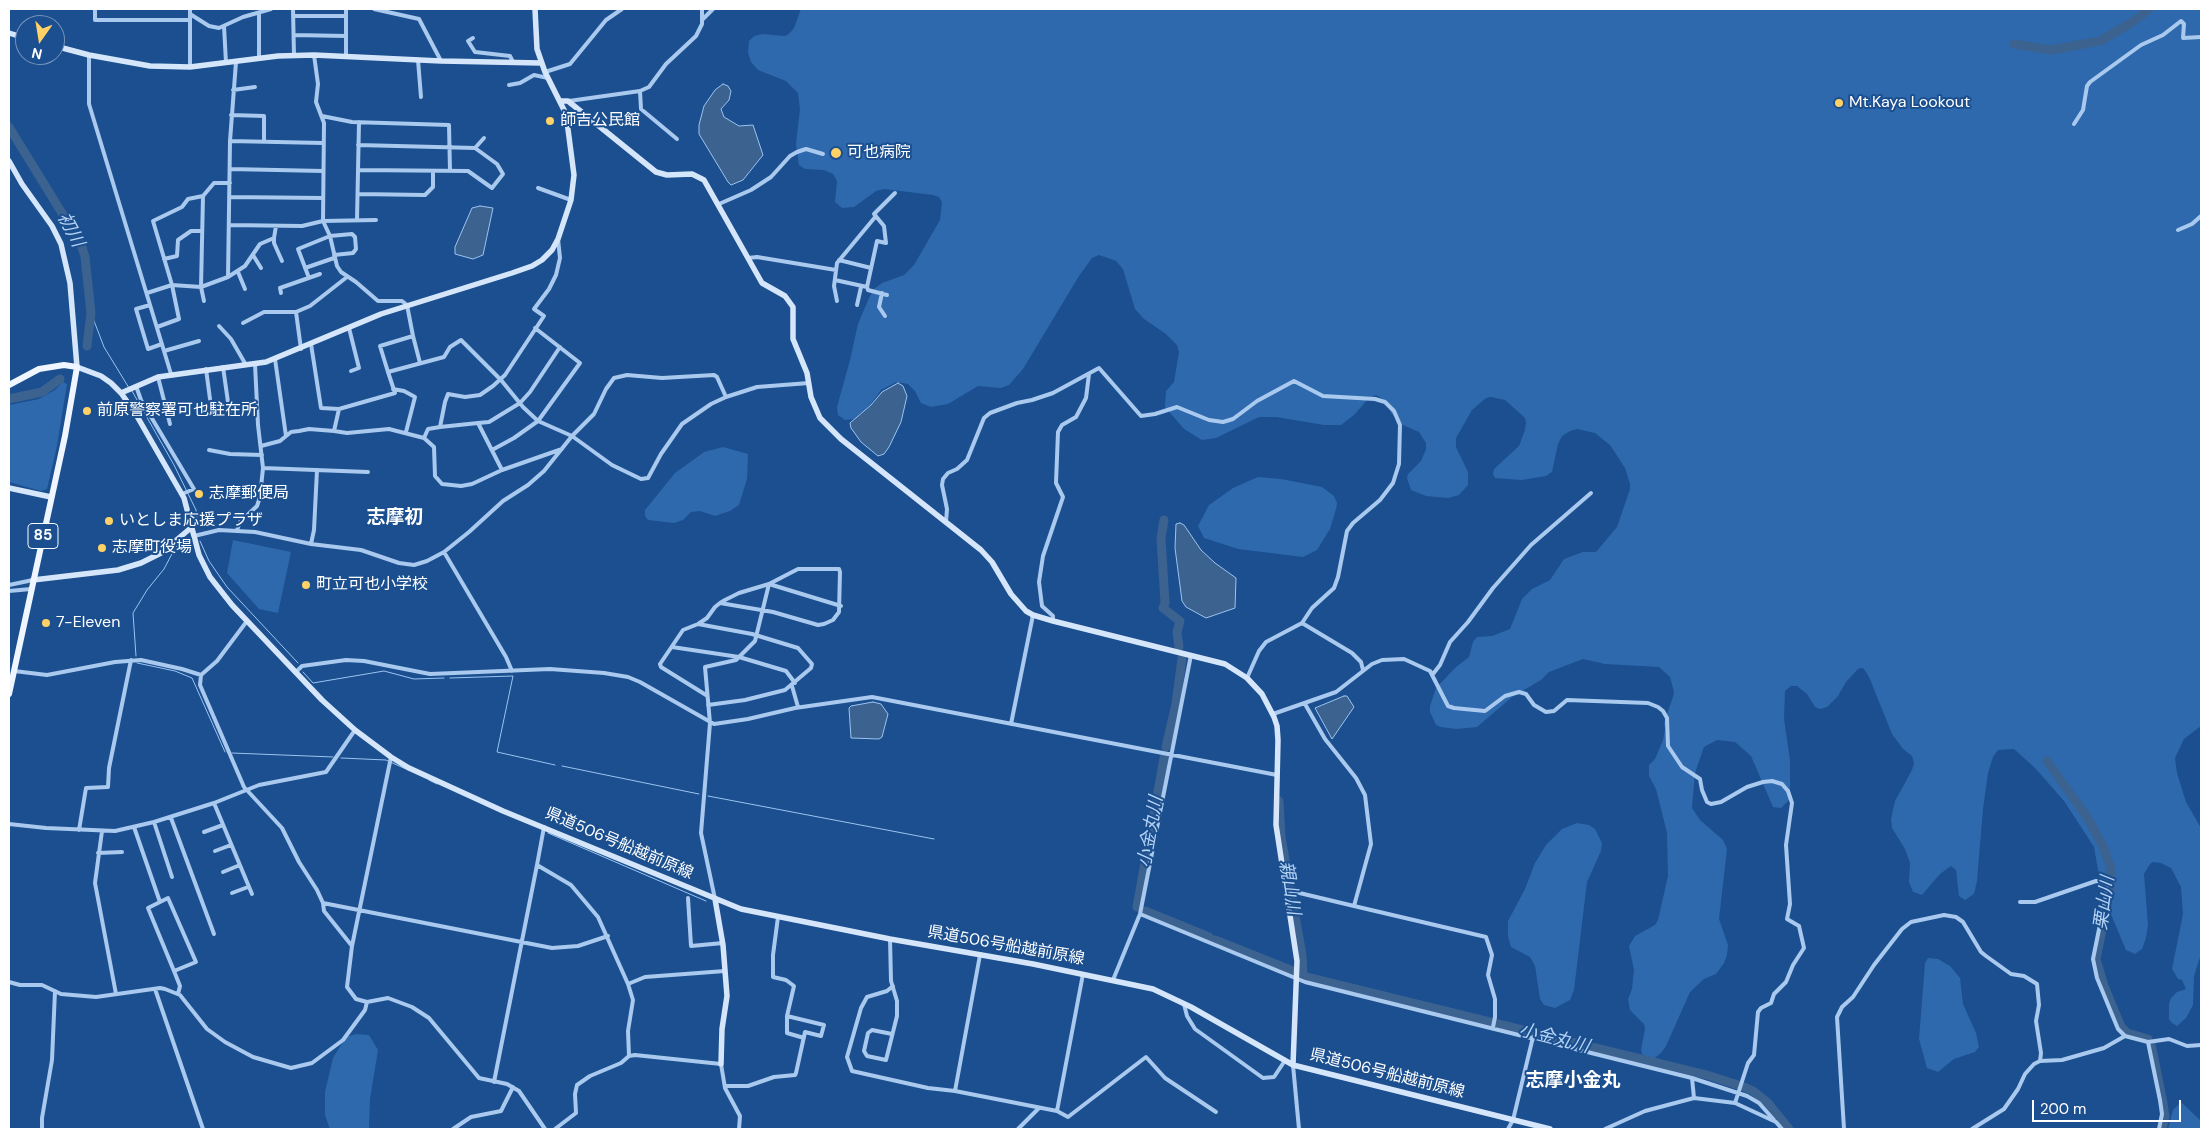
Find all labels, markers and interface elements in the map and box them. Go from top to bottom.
north arrow [15,15,65,65]
text: N [30,44,44,64]
place label: Mt.Kaya Lookout [1849,93,1970,113]
marker: Mt.Kaya Lookout [1833,97,1845,109]
place label: 師吉公民館 [560,111,640,131]
marker: 師吉公民館 [544,115,556,127]
place label: 可也病院 [847,143,911,163]
marker: 可也病院 [829,146,843,160]
water label: 初川 [52,209,88,251]
place label: 前原警察署可也駐在所 [97,401,257,421]
marker: 前原警察署可也駐在所 [81,405,93,417]
place label: 志摩郵便局 [209,484,289,504]
marker: 志摩郵便局 [193,488,205,500]
district label: 志摩初 [367,507,423,529]
place label: いとしま応援プラザ [119,511,263,531]
marker: いとしま応援プラザ [103,515,115,527]
road number: 85 [28,524,58,548]
place label: 志摩町役場 [112,538,192,558]
marker: 志摩町役場 [96,542,108,554]
place label: 町立可也小学校 [316,575,428,595]
marker: 町立可也小学校 [300,579,312,591]
place label: 7-Eleven [56,613,120,633]
marker: 7-Eleven [40,617,52,629]
water label: 小金丸川 [1134,795,1168,869]
street label: 県道506号船越前原線 [542,804,696,884]
water label: 親山川 [1274,860,1304,916]
water label: 栗山川 [2091,875,2119,931]
street label: 県道506号船越前原線 [926,923,1086,969]
water label: 小金丸川 [1516,1020,1592,1058]
street label: 県道506号船越前原線 [1308,1045,1466,1103]
district label: 志摩小金丸 [1526,1070,1620,1092]
scale bar [2035,1090,2184,1122]
text: 200 m [2040,1099,2086,1119]

